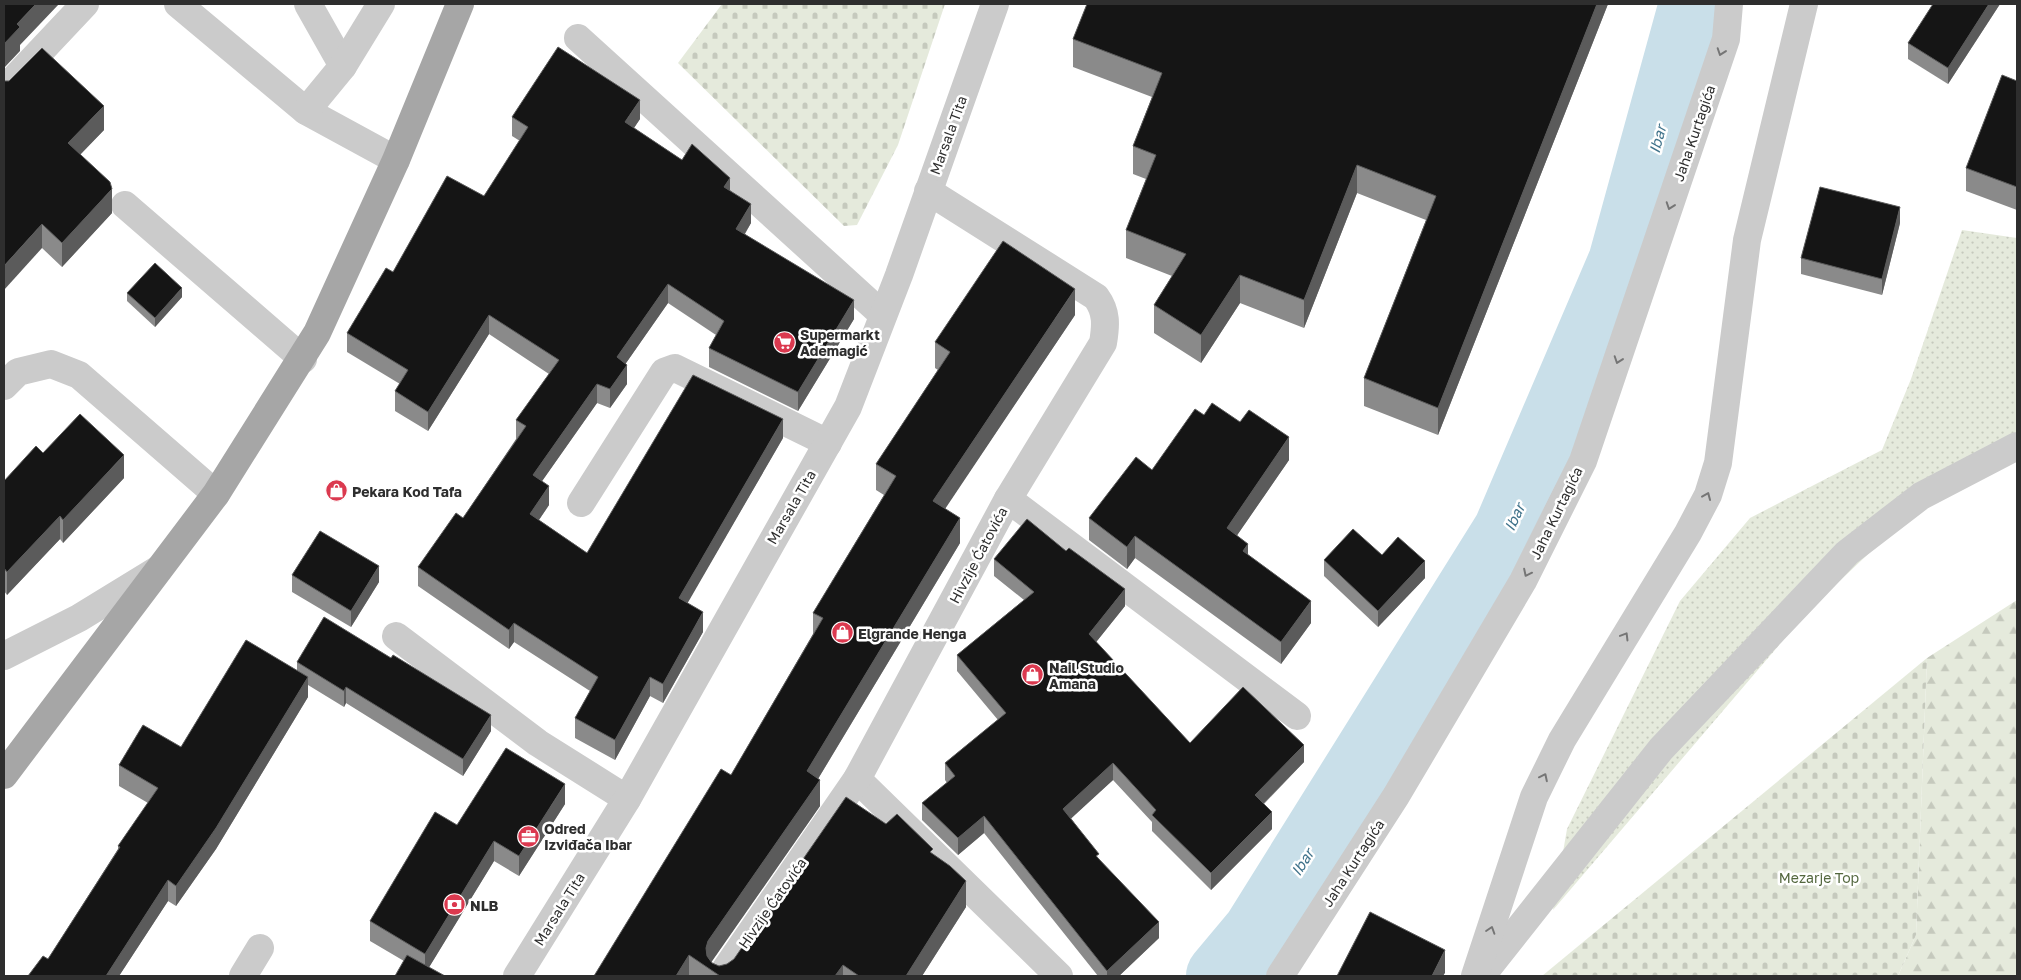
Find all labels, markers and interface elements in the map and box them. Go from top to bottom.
one-way arrow [1717,47,1727,55]
street label: Jaha Kurtagića [1670,83,1718,183]
street label: Marsala Tita [926,93,970,177]
water label: Ibar [1645,121,1670,155]
one-way arrow [1666,201,1676,209]
place label: Supermarkt Ademagić [800,326,880,359]
supermarket icon: Supermarkt Ademagić [772,330,796,354]
one-way arrow [1614,355,1624,363]
street label: Jaha Kurtagića [1526,464,1586,562]
street label: Marsala Tita [763,467,819,547]
shop icon: Pekara Kod Tafa [324,479,348,503]
place label: Pekara Kod Tafa [352,483,462,500]
one-way arrow [1701,492,1711,501]
water label: Ibar [1500,498,1529,534]
street label: Hivzije Ćatovića [945,504,1011,606]
one-way arrow [1523,568,1533,577]
shop icon: Elgrande Henga [830,621,854,645]
place label: Elgrande Henga [858,625,966,642]
one-way arrow [1619,633,1629,642]
place label: Nail Studio Amana [1049,659,1124,692]
shop icon: Nail Studio Amana [1021,663,1045,687]
one-way arrow [1538,773,1548,782]
street label: Jaha Kurtagića [1318,816,1388,910]
place label: Odred Izviđača Ibar [544,820,633,853]
office icon: Odred Izviđača Ibar [516,824,540,848]
water label: Ibar [1287,843,1318,879]
street label: Hivzije Ćatovića [734,854,810,952]
street label: Marsala Tita [530,869,588,949]
park label: Mezarje Top [1779,869,1859,886]
bank icon: NLB [442,893,466,917]
place label: NLB [470,897,499,914]
one-way arrow [1485,926,1495,935]

